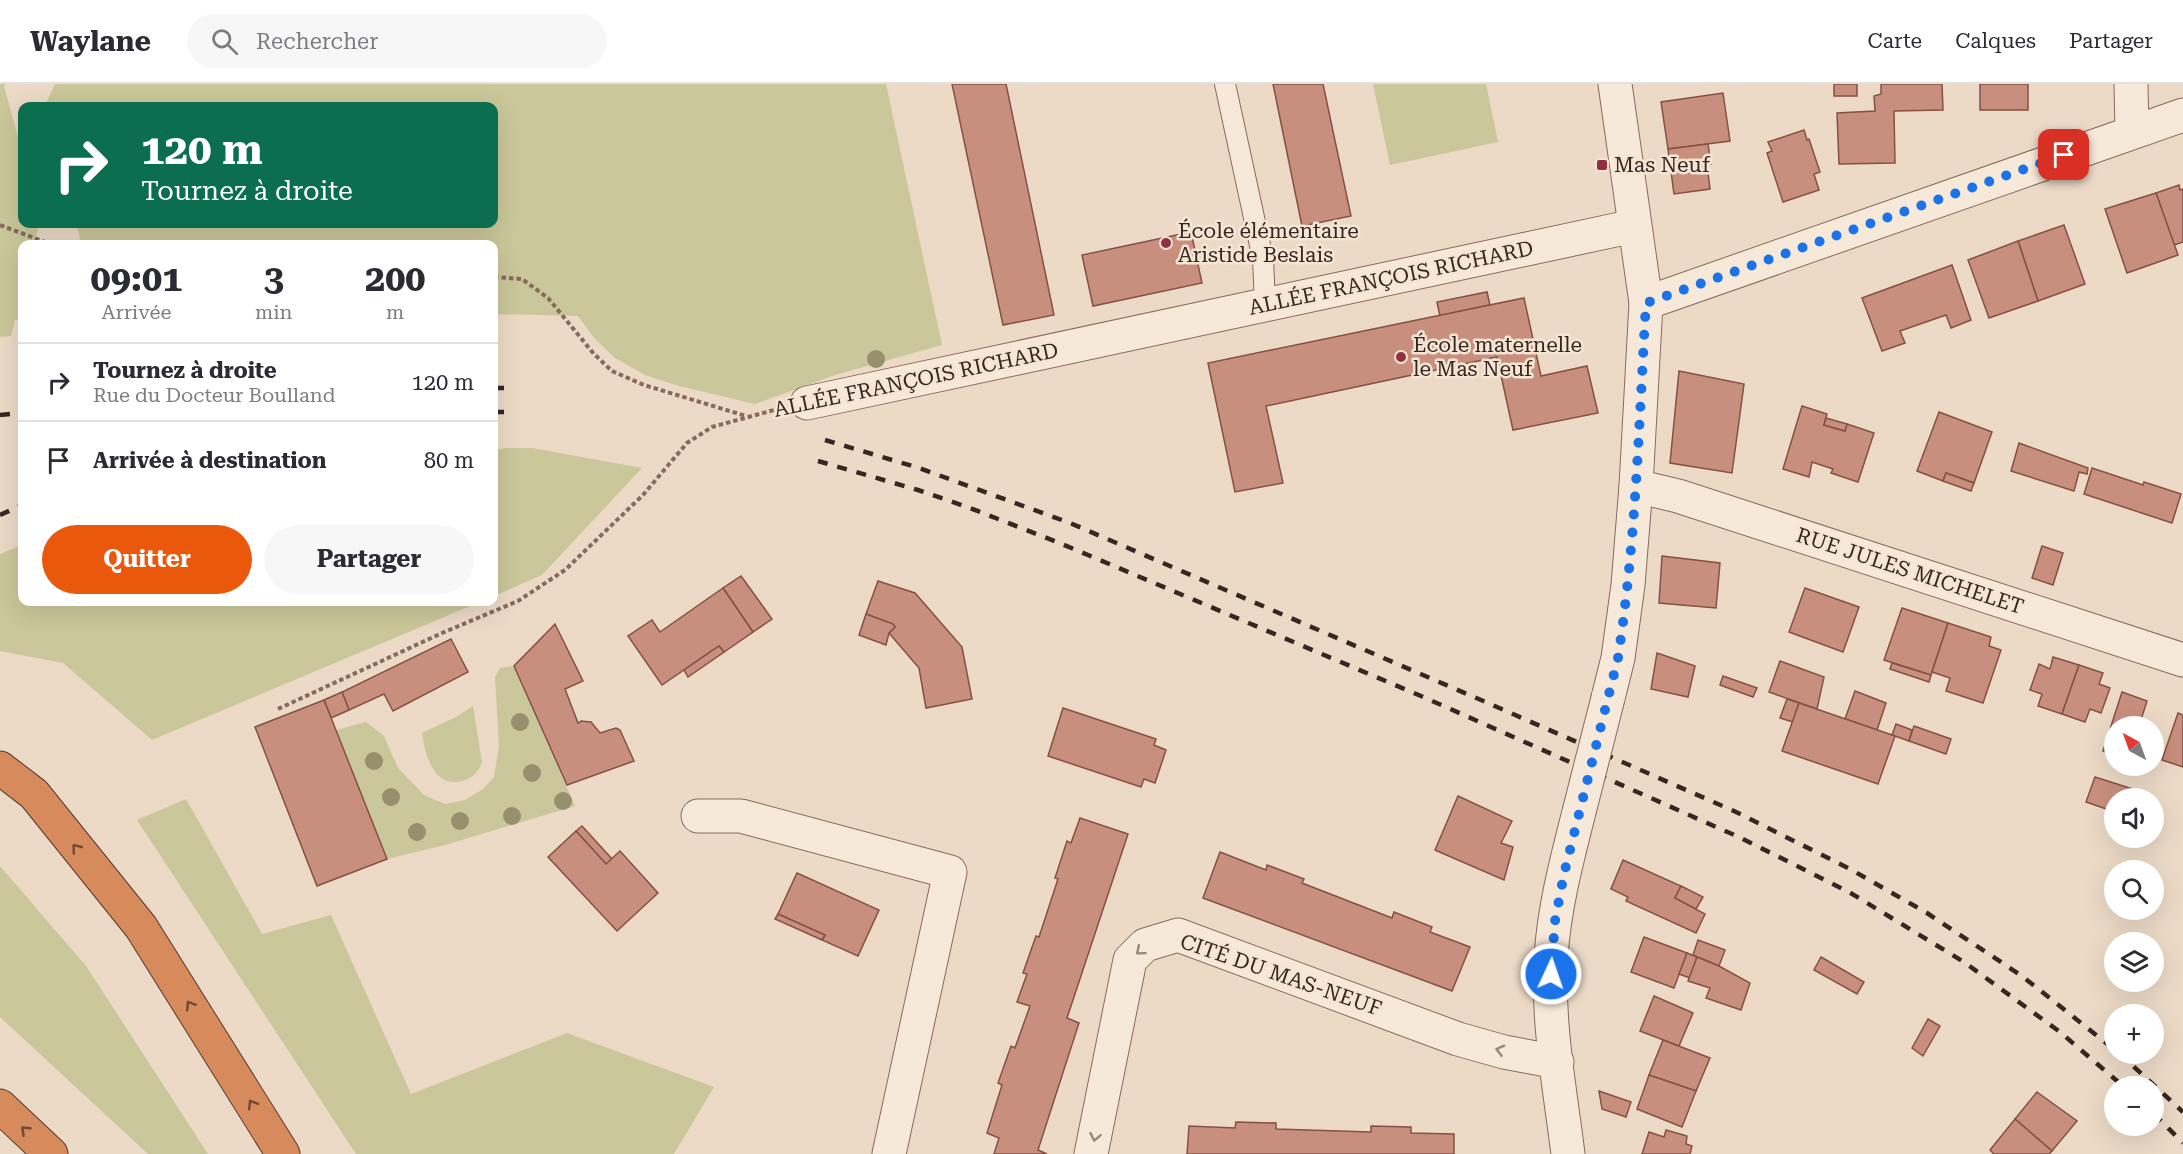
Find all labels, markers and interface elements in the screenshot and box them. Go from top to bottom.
search box [187,14,607,68]
text: Waylane [30,25,151,58]
icon: search [208,25,241,58]
text: Rechercher [256,29,378,54]
text: Carte [1868,29,1922,53]
text: Calques [1955,29,2036,53]
text: Partager [2069,29,2153,53]
text: 120 m [141,125,263,174]
icon: right [42,126,120,204]
pin [2038,129,2089,180]
icon: arrive [2047,138,2080,171]
place label: Mas Neuf [1614,153,1711,177]
marker: Mas Neuf [1595,158,1609,172]
text: Tournez à droite [141,175,353,207]
place label: École élémentaire Aristide Beslais [1178,218,1359,267]
street label: ALLÉE FRANÇOIS RICHARD [1246,235,1535,320]
marker: École élémentaire Aristide Beslais [1159,236,1173,250]
text: 09:01 [91,258,182,300]
text: 3 [264,258,284,300]
text: 200 [365,258,425,300]
text: Arrivée [101,300,172,324]
text: min [255,300,292,324]
text: m [386,300,404,324]
place label: École maternelle le Mas Neuf [1413,332,1582,381]
street label: ALLÉE FRANÇOIS RICHARD [771,337,1060,422]
marker: École maternelle le Mas Neuf [1394,350,1408,364]
text: Tournez à droite [93,358,277,383]
icon: right [42,366,75,399]
text: 120 m [411,370,474,395]
text: Rue du Docteur Boulland [93,383,336,407]
icon: arrive [42,444,75,477]
text: Arrivée à destination [93,448,327,473]
text: 80 m [424,448,474,473]
street label: RUE JULES MICHELET [1793,523,2027,619]
button: Quitter [42,525,252,594]
button: Partager [264,525,474,594]
north arrow [2104,716,2164,776]
map controls [2104,716,2164,1136]
button: sound [2104,788,2164,848]
one-way arrow [73,843,84,854]
button: search [2104,860,2164,920]
street label: CITÉ DU MAS-NEUF [1177,928,1385,1021]
button: layers [2104,932,2164,992]
position arrow [1519,942,1583,1006]
one-way arrow [1136,944,1147,955]
one-way arrow [187,1001,198,1012]
button: + [2104,1004,2164,1064]
one-way arrow [1495,1045,1505,1058]
button: − [2104,1076,2164,1136]
one-way arrow [248,1100,260,1110]
one-way arrow [22,1126,32,1137]
one-way arrow [1089,1132,1102,1142]

